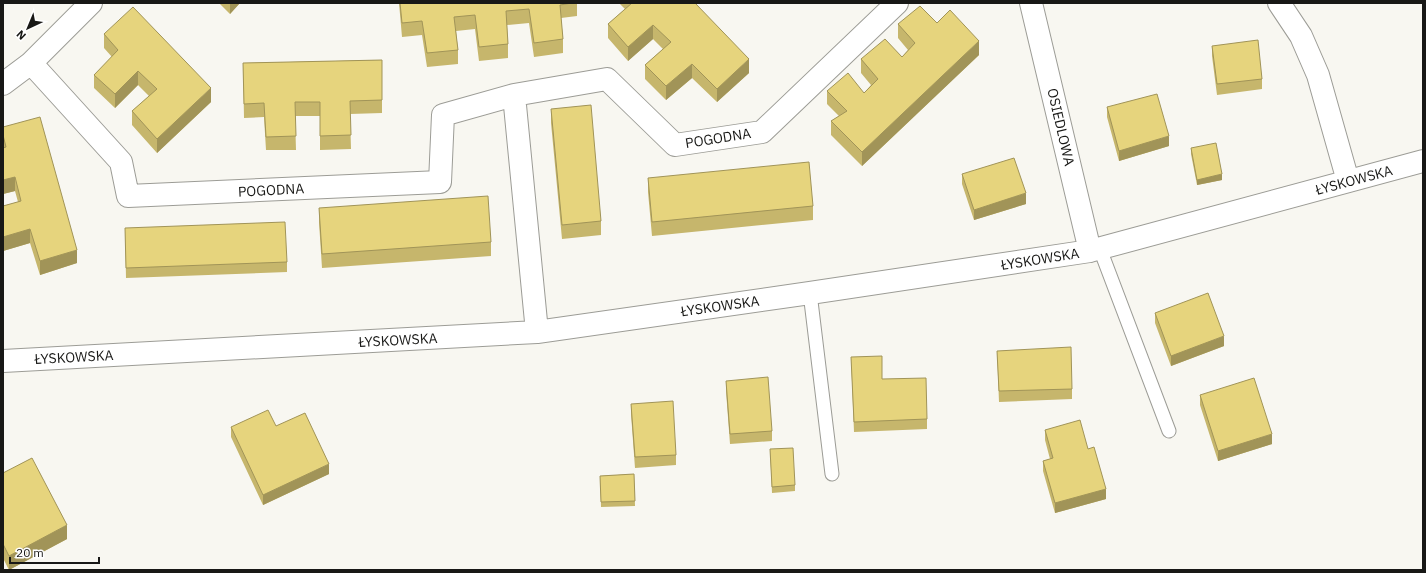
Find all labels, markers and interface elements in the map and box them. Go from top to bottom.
north arrow [8,8,48,48]
text: N [13,27,29,43]
street label: OSIEDLOWA [1043,86,1079,168]
street label: POGODNA [684,124,752,152]
street label: ŁYSKOWSKA [1312,161,1395,199]
street label: POGODNA [237,179,305,201]
street label: ŁYSKOWSKA [999,244,1080,274]
street label: ŁYSKOWSKA [679,292,760,321]
street label: ŁYSKOWSKA [357,329,438,351]
street label: ŁYSKOWSKA [33,346,114,368]
scale bar [10,539,99,565]
text: 20 m [16,545,44,560]

